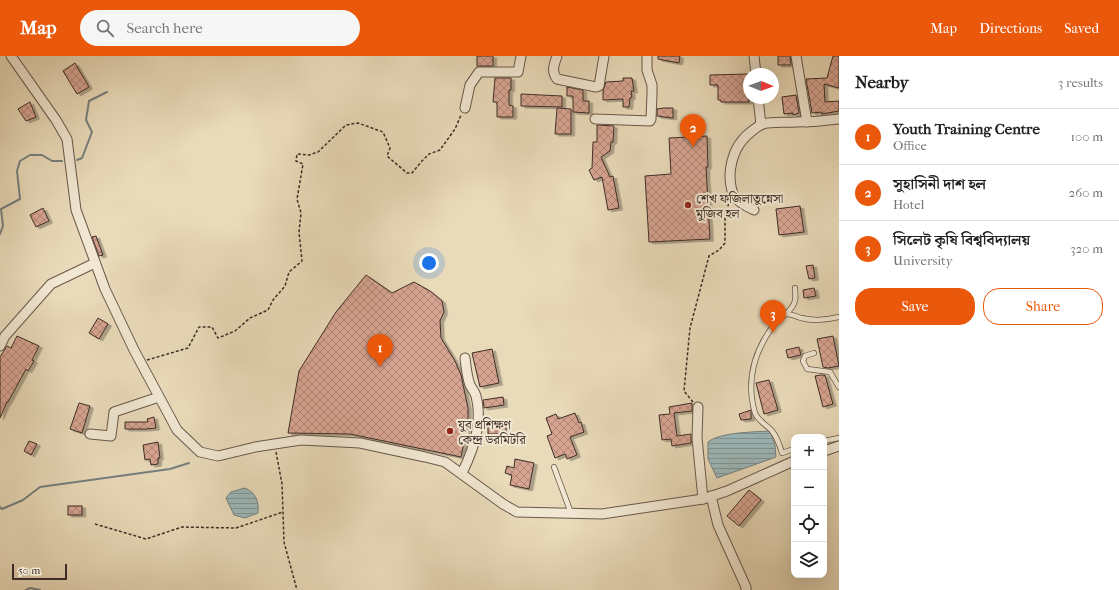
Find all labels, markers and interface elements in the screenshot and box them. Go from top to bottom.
search box [80,10,360,46]
text: Map [20,17,56,39]
icon: search [94,17,116,39]
text: Search here [126,19,203,37]
text: Map [930,20,957,37]
text: Directions [979,20,1042,37]
text: Saved [1064,20,1099,37]
north arrow [743,68,779,104]
text: Nearby [855,72,909,92]
text: 3 results [1058,75,1103,90]
pin: 2 [680,114,706,147]
text: Youth Training Centre [893,120,1040,138]
text: 1 [866,129,870,144]
text: 100 m [1070,129,1103,144]
text: Office [893,138,927,153]
text: সুহাসিনী দাশ হল [893,175,986,193]
text: 2 [865,185,871,200]
text: 260 m [1069,185,1103,200]
place label: শেখ ফজিলাতুন্নেসা মুজিব হল [695,191,783,222]
text: Hotel [893,197,924,212]
marker: শেখ ফজিলাতুন্নেসা মুজিব হল [683,200,693,210]
text: সিলেট কৃষি বিশ্ববিদ্যালয় [893,231,1030,249]
text: 3 [865,241,871,256]
text: 320 m [1070,241,1103,256]
your location [419,253,439,273]
text: University [893,253,953,268]
button: Save [855,288,975,325]
button: Share [983,288,1103,325]
pin: 3 [760,300,786,333]
pin: 1 [367,334,393,367]
place label: যুব প্রশিক্ষণ কেন্দ্র ডরমিটরি [457,417,527,447]
marker: যুব প্রশিক্ষণ কেন্দ্র ডরমিটরি [445,426,455,436]
map controls [791,434,827,578]
button: + [791,434,827,470]
button: − [791,470,827,506]
button: locate [791,506,827,542]
button: layers [791,542,827,578]
scale bar [12,562,67,581]
text: 50 m [18,564,40,577]

